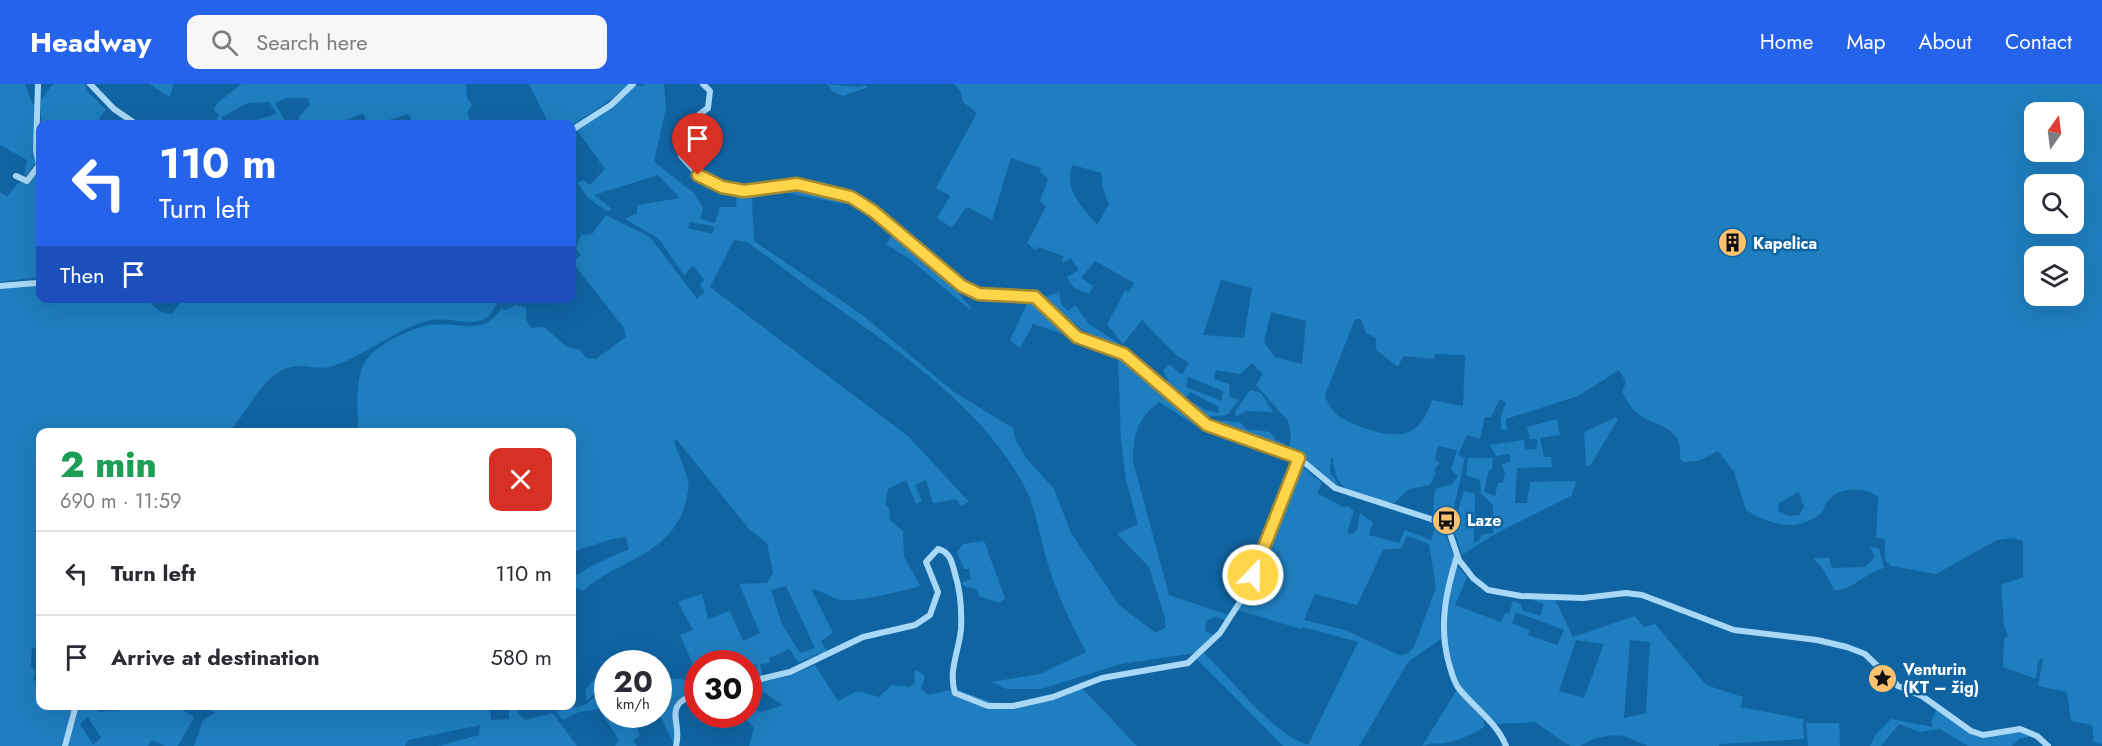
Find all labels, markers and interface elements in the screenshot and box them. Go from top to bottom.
search box [187,15,607,69]
text: Headway [30,22,151,63]
icon: search [208,26,241,59]
text: Search here [256,26,368,58]
text: Home [1760,27,1813,57]
text: Map [1846,27,1886,57]
text: About [1919,27,1972,57]
text: Contact [2005,27,2072,57]
north arrow [2024,102,2084,162]
map controls [2024,102,2084,306]
pin [672,113,723,175]
icon: arrive [681,122,714,155]
text: 110 m [159,133,277,194]
icon: left [60,144,138,222]
button: search [2024,174,2084,234]
text: Turn left [159,189,249,228]
building icon: Kapelica [1716,227,1748,259]
place label: Kapelica [1753,232,1817,255]
button: layers [2024,246,2084,306]
icon: arrive [117,258,150,291]
text: Then [60,259,105,291]
text: 2 min [60,438,157,490]
button: close [489,448,552,511]
text: 690 m · 11:59 [60,487,181,516]
bus stop icon: Laze [1430,504,1462,536]
place label: Laze [1467,509,1501,532]
position arrow [1221,543,1285,607]
icon: left [60,557,93,590]
text: Turn left [111,557,196,589]
text: 110 m [495,557,552,589]
icon: arrive [60,641,93,674]
text: Arrive at destination [111,641,320,673]
text: 580 m [491,641,552,673]
speed limit sign: 30 [684,650,762,728]
place label: Venturin (KT – žig) [1902,658,1979,699]
text: 20 [613,660,653,703]
place icon: Venturin (KT – žig) [1866,662,1898,694]
text: km/h [616,693,650,715]

